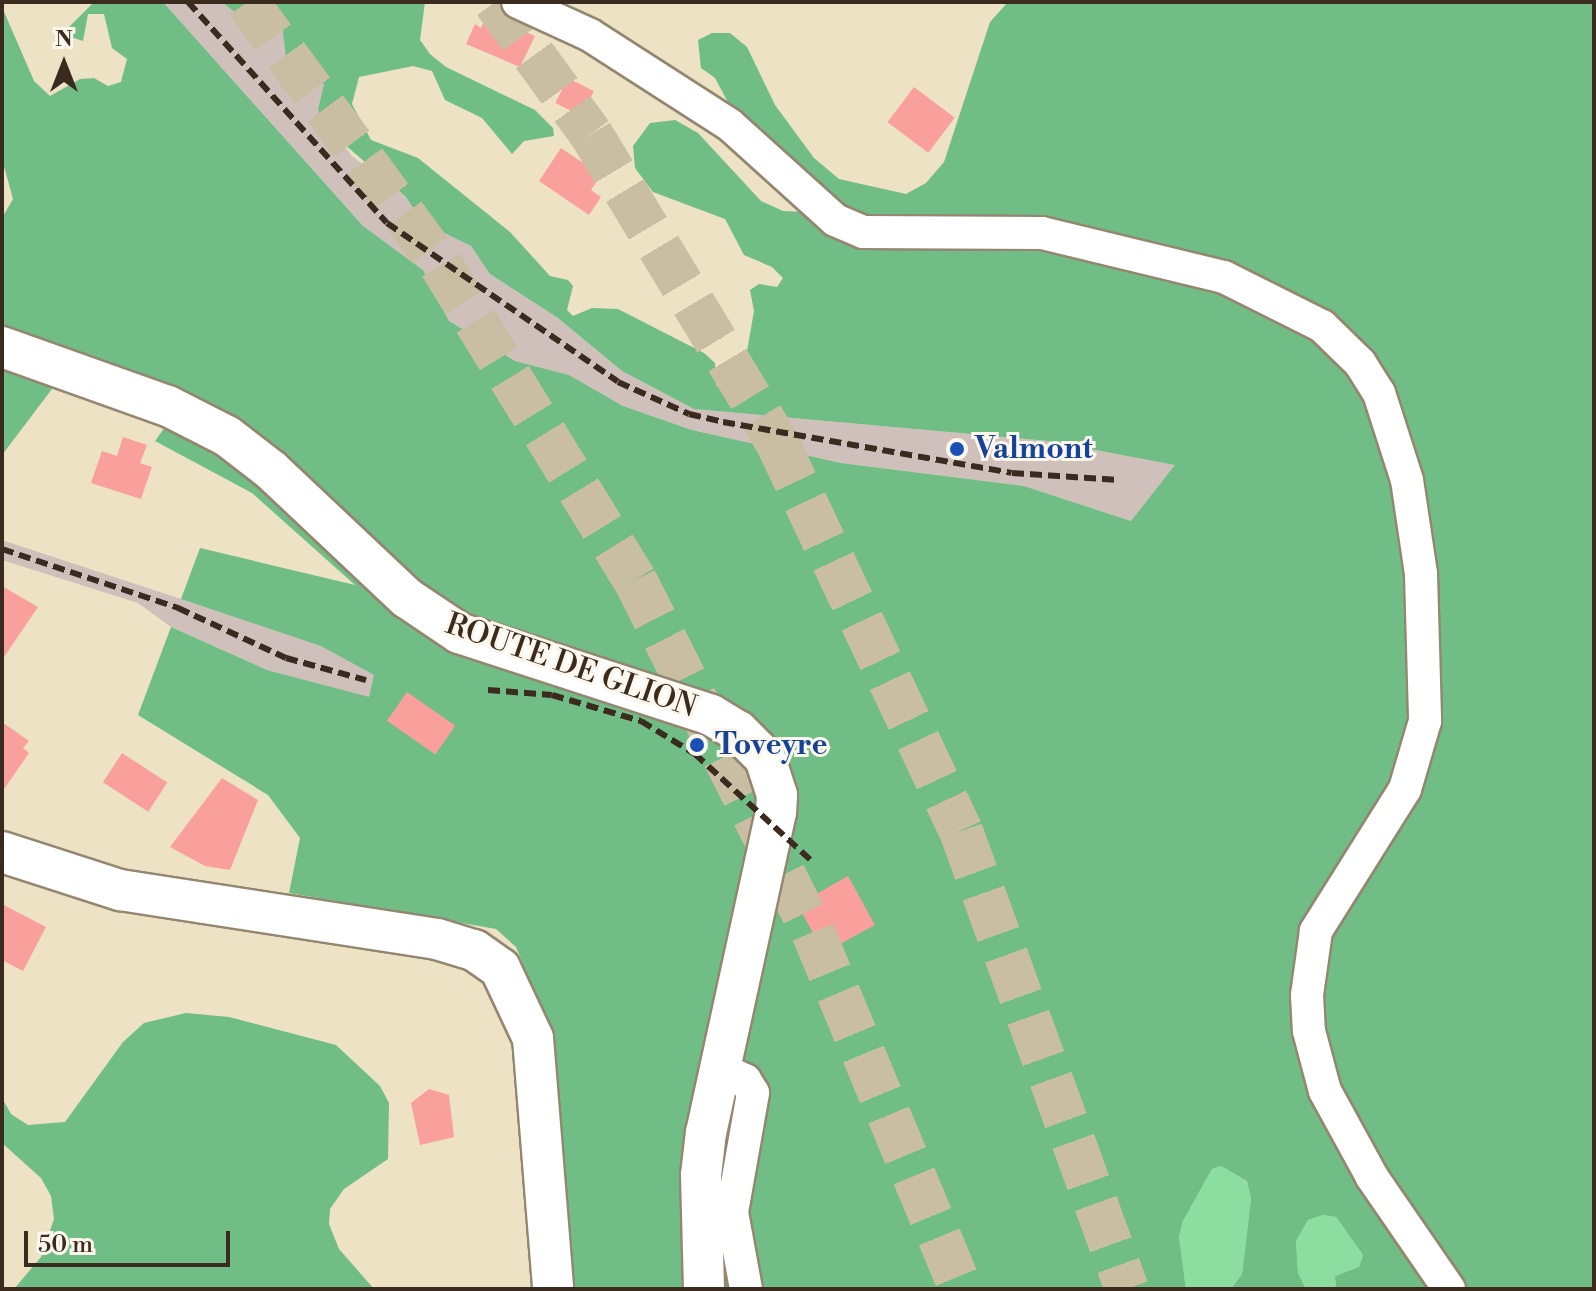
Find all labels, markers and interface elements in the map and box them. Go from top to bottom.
north arrow [24,24,104,104]
text: N [55,26,73,53]
place label: Valmont [975,431,1093,467]
marker: Valmont [946,438,968,460]
street label: ROUTE DE GLION [441,606,701,726]
place label: Toveyre [715,727,828,763]
marker: Toveyre [686,734,708,756]
scale bar [28,1215,234,1265]
text: 50 m [38,1230,93,1260]

